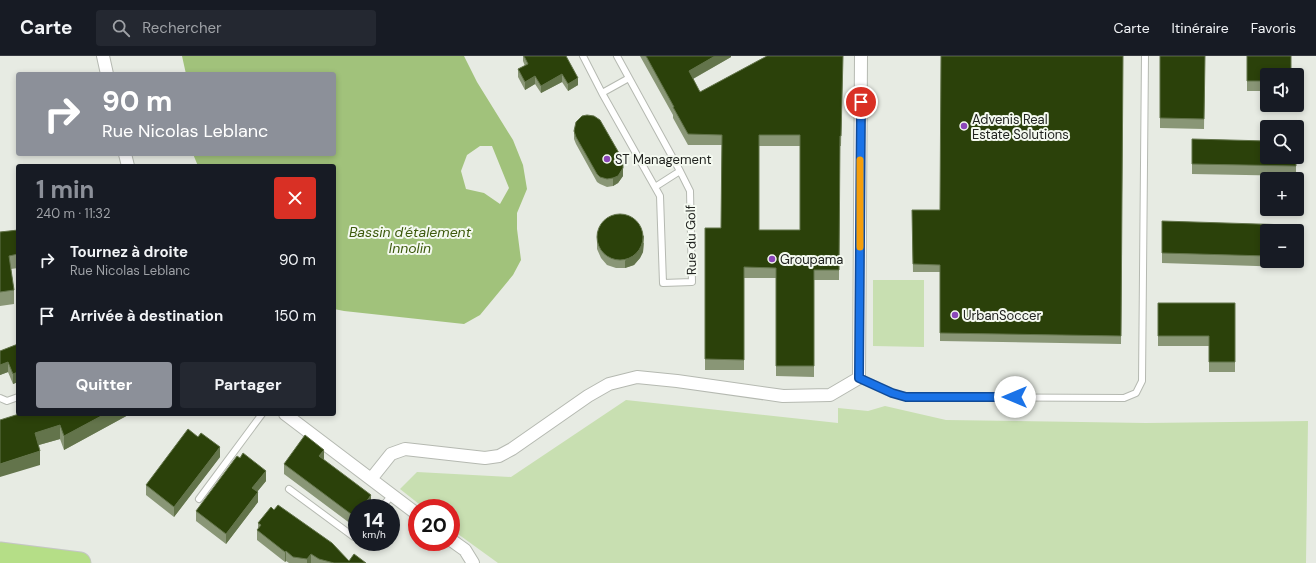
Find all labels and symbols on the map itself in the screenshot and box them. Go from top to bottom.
pin [844,85,878,119]
place label: Advenis Real Estate Solutions [972,111,1069,143]
marker: Advenis Real Estate Solutions [959,121,969,131]
place label: ST Management [615,151,712,168]
marker: ST Management [602,154,612,164]
street label: Rue du Golf [682,204,700,275]
water label: Bassin d'étalement Innolin [349,223,472,257]
place label: Groupama [780,251,843,268]
marker: Groupama [767,254,777,264]
place label: UrbanSoccer [963,307,1042,324]
marker: UrbanSoccer [950,310,960,320]
position arrow [994,376,1036,418]
speed limit sign: 20 [408,499,460,551]

